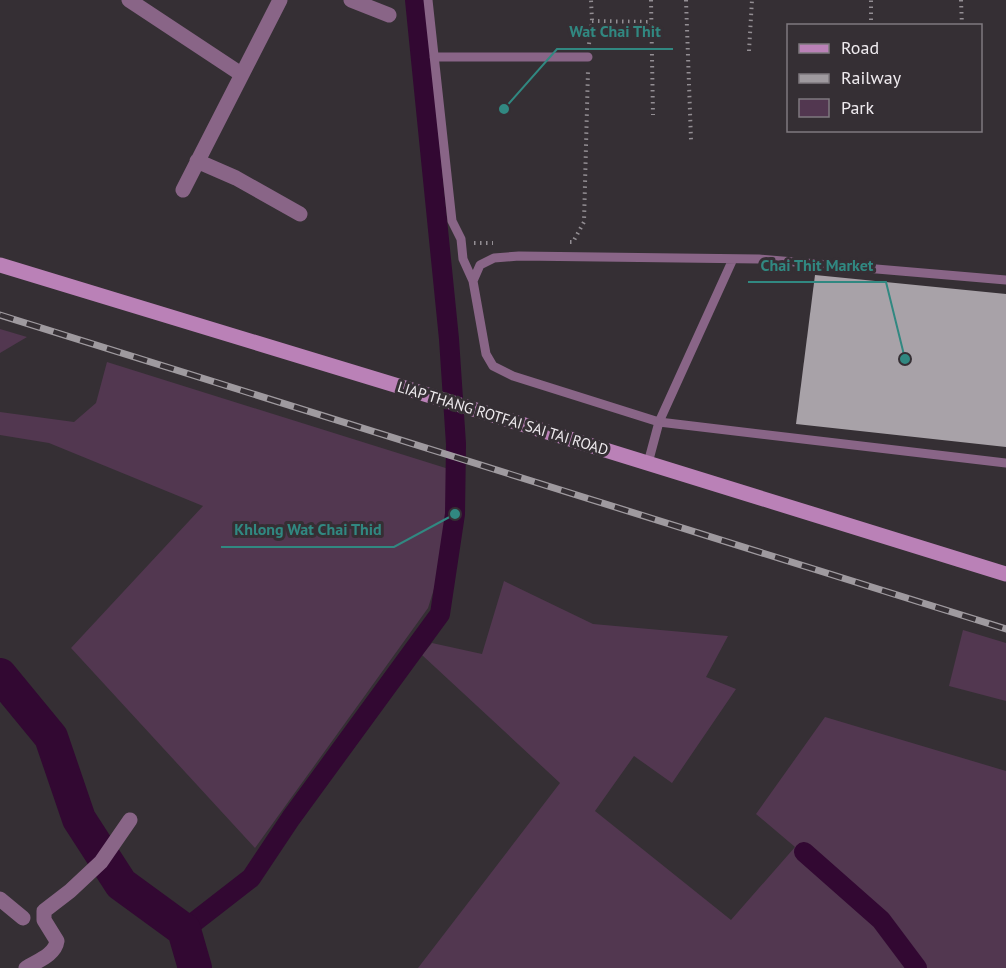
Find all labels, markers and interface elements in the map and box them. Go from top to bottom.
callout: Wat Chai Thit [557,15,673,49]
text: Wat Chai Thit [569,21,661,41]
legend [787,24,982,132]
text: Road [841,36,879,59]
text: Railway [841,66,902,89]
text: Park [841,96,874,119]
callout: Chai Thit Market [748,248,886,282]
text: Chai Thit Market [761,255,874,275]
street label: LIAP THANG ROTFAI SAI TAI ROAD [395,377,611,459]
callout: Khlong Wat Chai Thid [221,513,394,547]
text: Khlong Wat Chai Thid [234,519,382,539]

